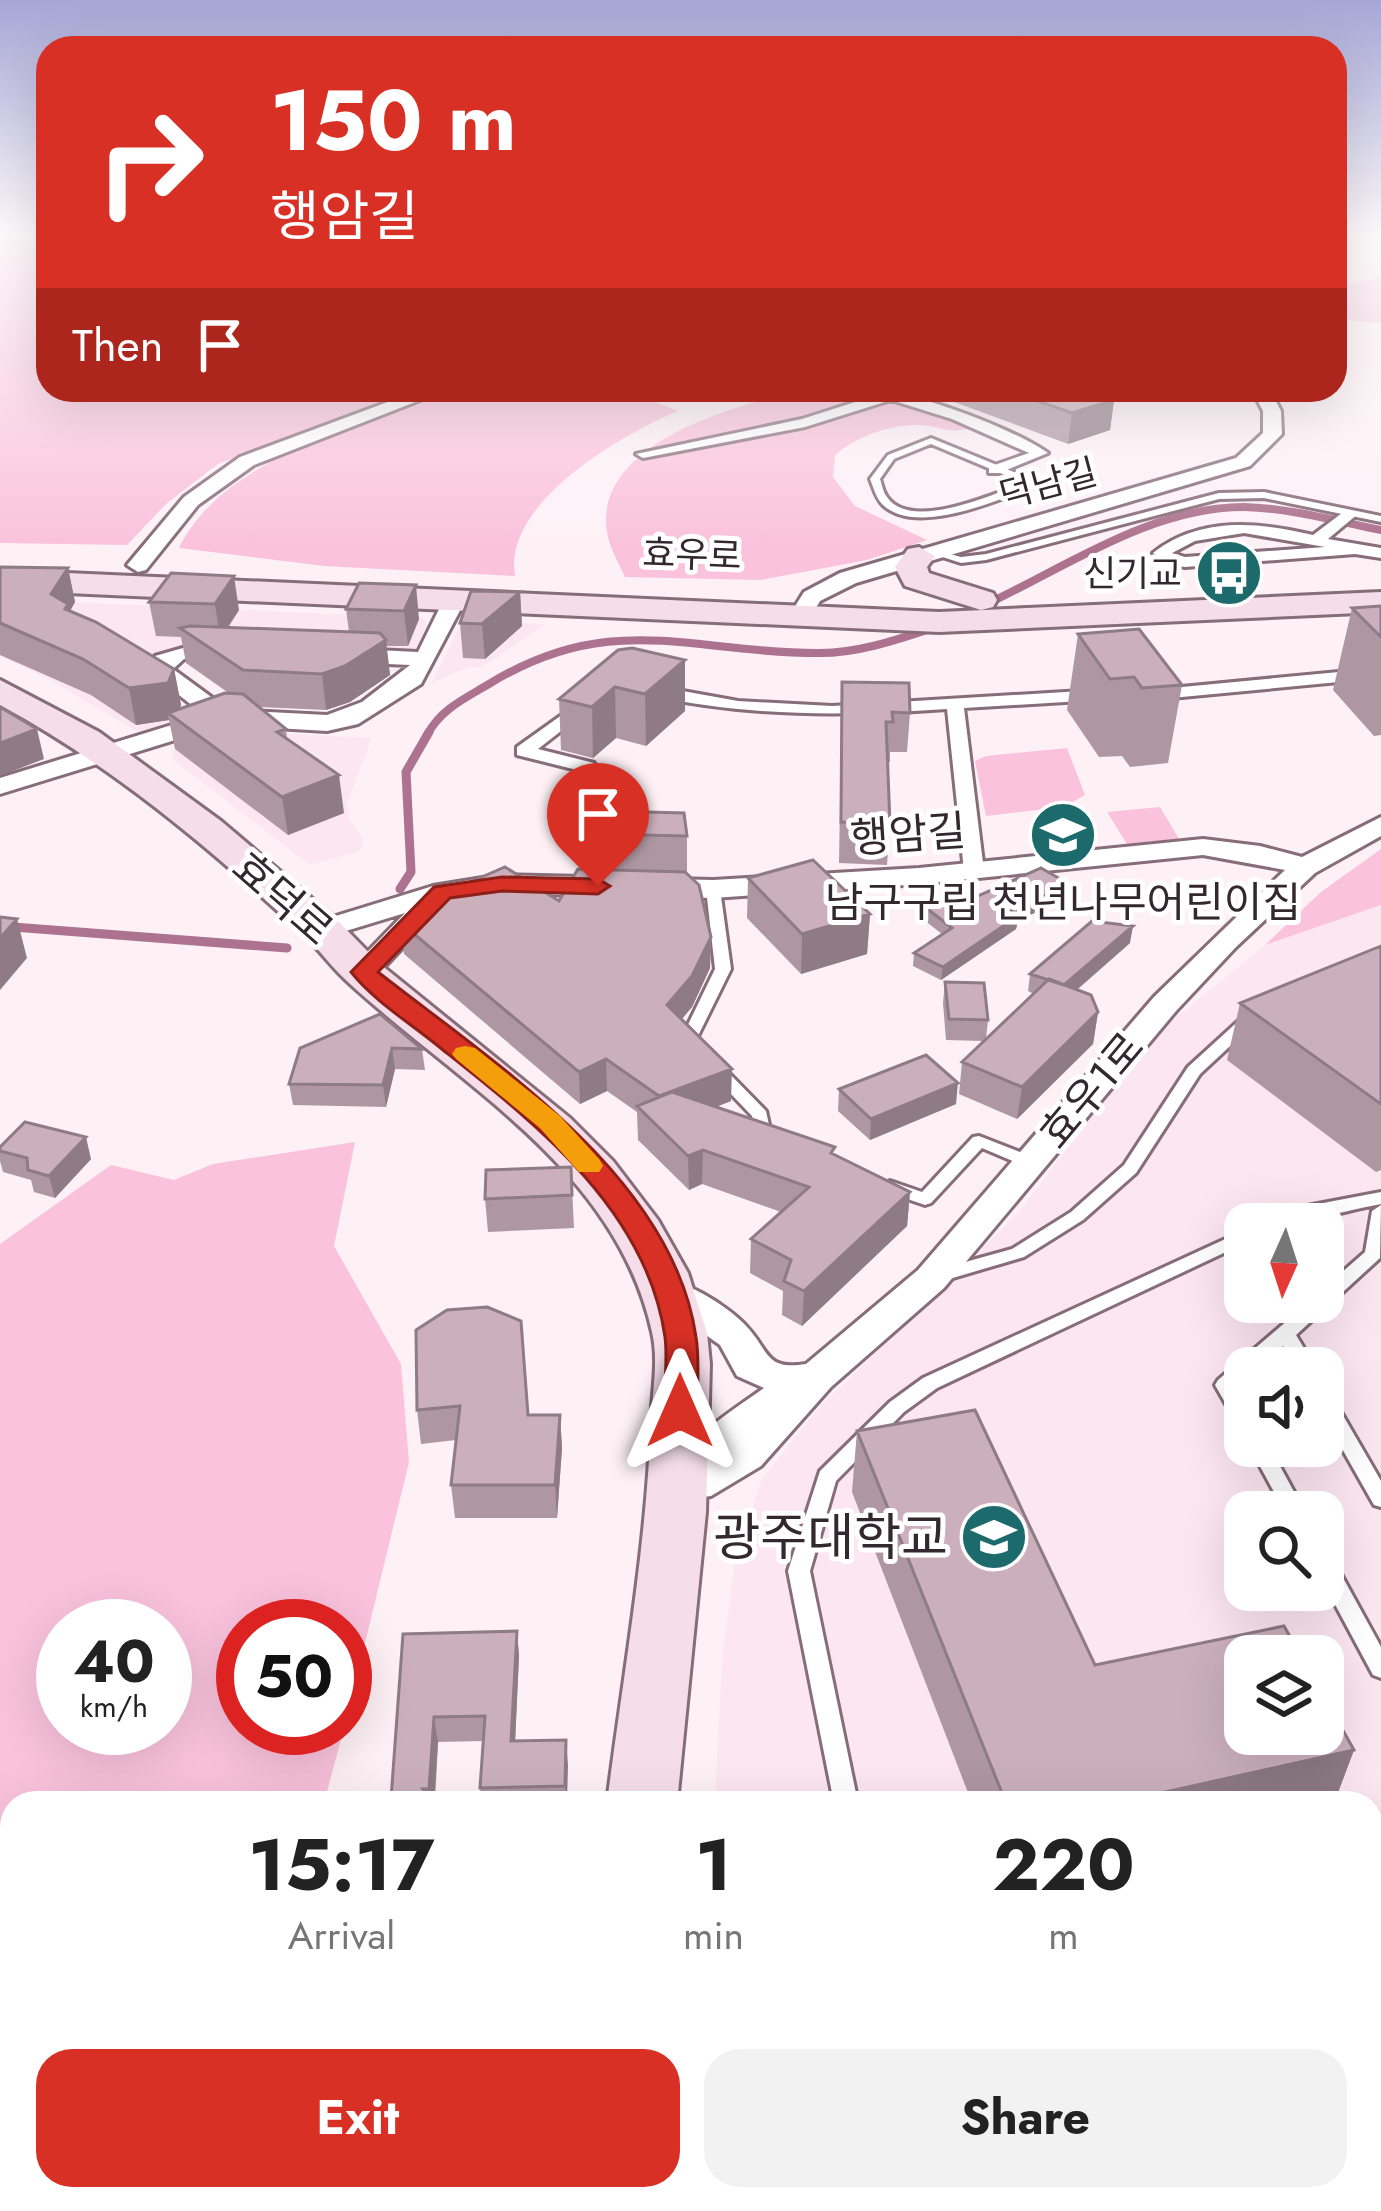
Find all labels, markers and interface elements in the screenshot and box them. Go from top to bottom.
text: 150 m [270,60,517,182]
icon: right [72,84,228,240]
text: 행암길 [270,177,419,255]
icon: arrive [187,312,253,378]
text: Then [72,313,163,378]
street label: 덕남길 [993,445,1103,521]
street label: 효우로 [641,526,743,582]
bus stop icon: 신기교 [1194,538,1264,608]
place label: 신기교 [1083,547,1182,599]
pin [547,763,649,886]
icon: arrive [565,781,631,847]
street label: 행암길 [848,800,968,869]
school or university icon: 남구구립 천년나무어린이집 [1028,800,1098,870]
street label: 효덕로 [219,837,346,959]
place label: 남구구립 천년나무어린이집 [825,872,1301,933]
street label: 효우1로 [1025,1019,1158,1162]
north arrow [1224,1203,1344,1323]
map controls [1224,1203,1344,1755]
button: sound [1224,1347,1344,1467]
position arrow [617,1348,743,1474]
button: search [1224,1491,1344,1611]
place label: 광주대학교 [713,1500,948,1574]
school or university icon: 광주대학교 [959,1502,1029,1572]
speed limit sign: 50 [216,1599,372,1755]
text: 40 [73,1618,155,1705]
button: layers [1224,1635,1344,1755]
text: km/h [80,1685,148,1728]
text: 15:17 [248,1813,435,1917]
text: 1 [695,1813,732,1917]
text: 220 [992,1813,1135,1917]
text: Arrival [288,1907,395,1964]
text: min [683,1907,744,1964]
text: m [1048,1907,1079,1964]
button: Exit [36,2049,680,2187]
button: Share [704,2049,1347,2187]

